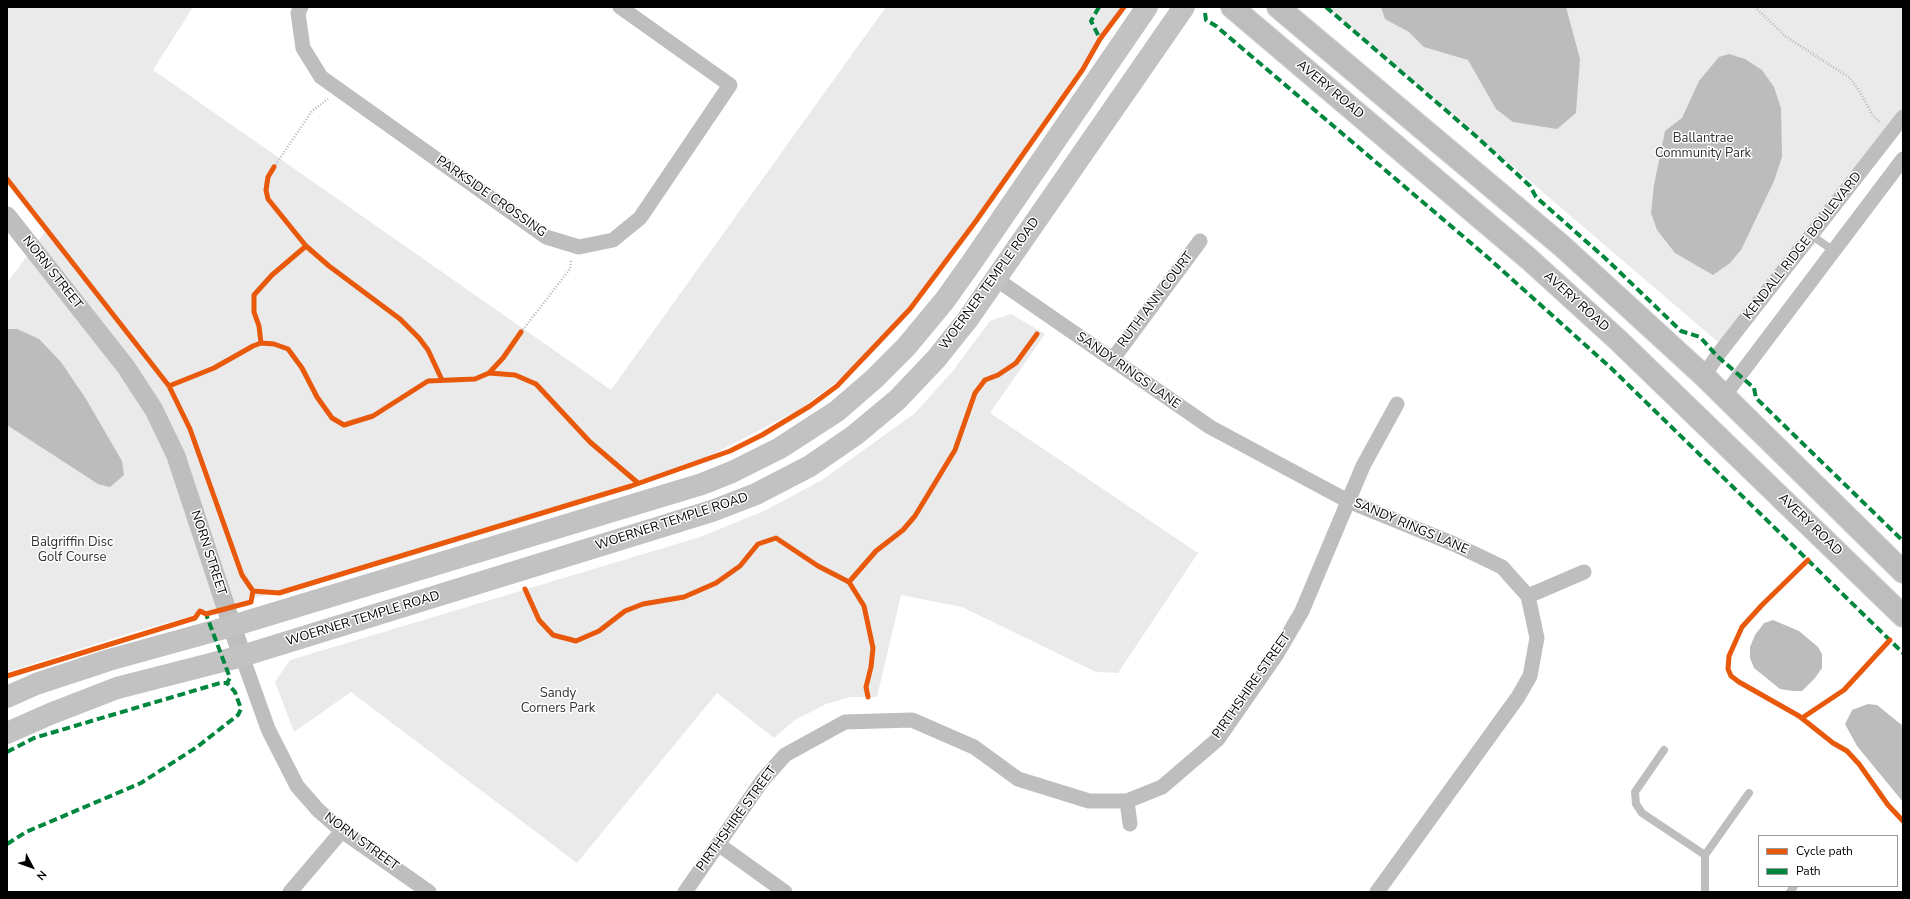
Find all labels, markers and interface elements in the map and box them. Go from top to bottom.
street label: AVERY ROAD [1293,57,1367,123]
park label: Ballantrae Community Park [1655,131,1751,162]
street label: PARKSIDE CROSSING [433,153,549,241]
street label: KENDALL RIDGE BOULEVARD [1741,169,1865,323]
street label: WOERNER TEMPLE ROAD [937,215,1043,353]
street label: NORN STREET [19,233,85,313]
street label: RUTH ANN COURT [1115,249,1197,351]
street label: AVERY ROAD [1540,269,1612,335]
street label: SANDY RINGS LANE [1073,329,1183,413]
street label: WOERNER TEMPLE ROAD [594,490,750,554]
street label: AVERY ROAD [1775,491,1845,559]
street label: SANDY RINGS LANE [1351,496,1471,558]
street label: NORN STREET [187,509,229,597]
park label: Balgriffin Disc Golf Course [31,535,113,566]
street label: WOERNER TEMPLE ROAD [284,588,442,650]
street label: PIRTHSHIRE STREET [1210,630,1294,742]
park label: Sandy Corners Park [521,686,595,717]
street label: PIRTHSHIRE STREET [694,764,780,874]
street label: NORN STREET [321,810,401,874]
legend [1758,835,1898,887]
text: Cycle path [1796,843,1853,859]
north arrow [12,847,52,887]
text: Path [1796,863,1821,879]
text: N [33,867,50,883]

